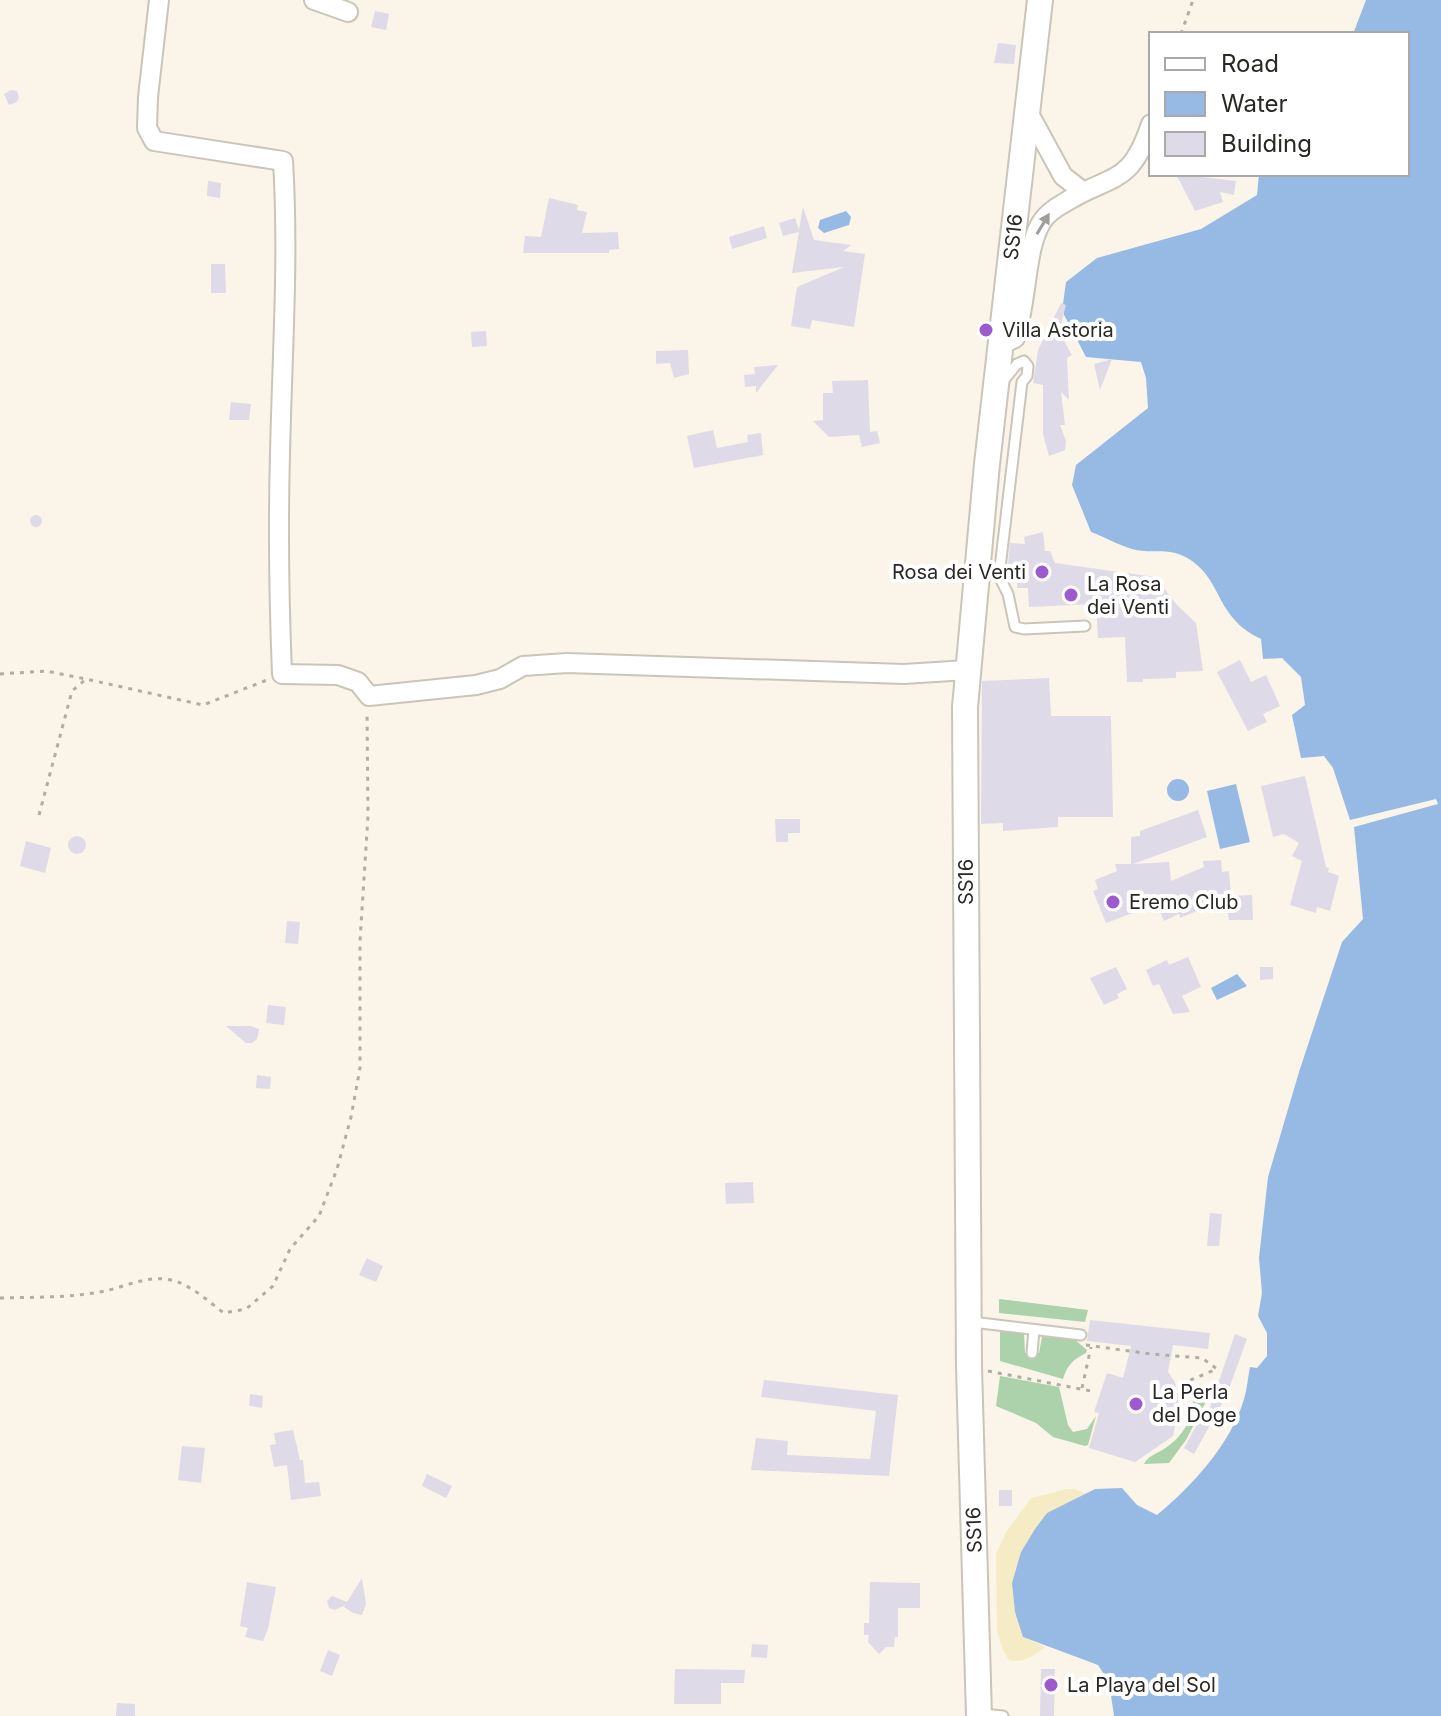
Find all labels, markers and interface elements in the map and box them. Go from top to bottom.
legend [1149,32,1409,176]
text: Road [1221,49,1279,78]
text: Water [1221,89,1288,118]
text: Building [1221,129,1312,158]
street label: SS16 [999,213,1027,261]
one-way arrow [1036,213,1050,235]
place label: Villa Astoria [1002,318,1114,342]
marker: Villa Astoria [977,321,995,339]
place label: Rosa dei Venti [892,560,1026,584]
marker: Rosa dei Venti [1033,563,1051,581]
place label: La Rosa dei Venti [1087,572,1169,619]
marker: La Rosa dei Venti [1062,586,1080,604]
street label: SS16 [954,859,978,905]
place label: Eremo Club [1129,890,1239,914]
marker: Eremo Club [1104,893,1122,911]
place label: La Perla del Doge [1152,1380,1237,1427]
marker: La Perla del Doge [1127,1395,1145,1413]
street label: SS16 [961,1506,987,1554]
place label: La Playa del Sol [1067,1673,1216,1697]
marker: La Playa del Sol [1042,1676,1060,1694]

